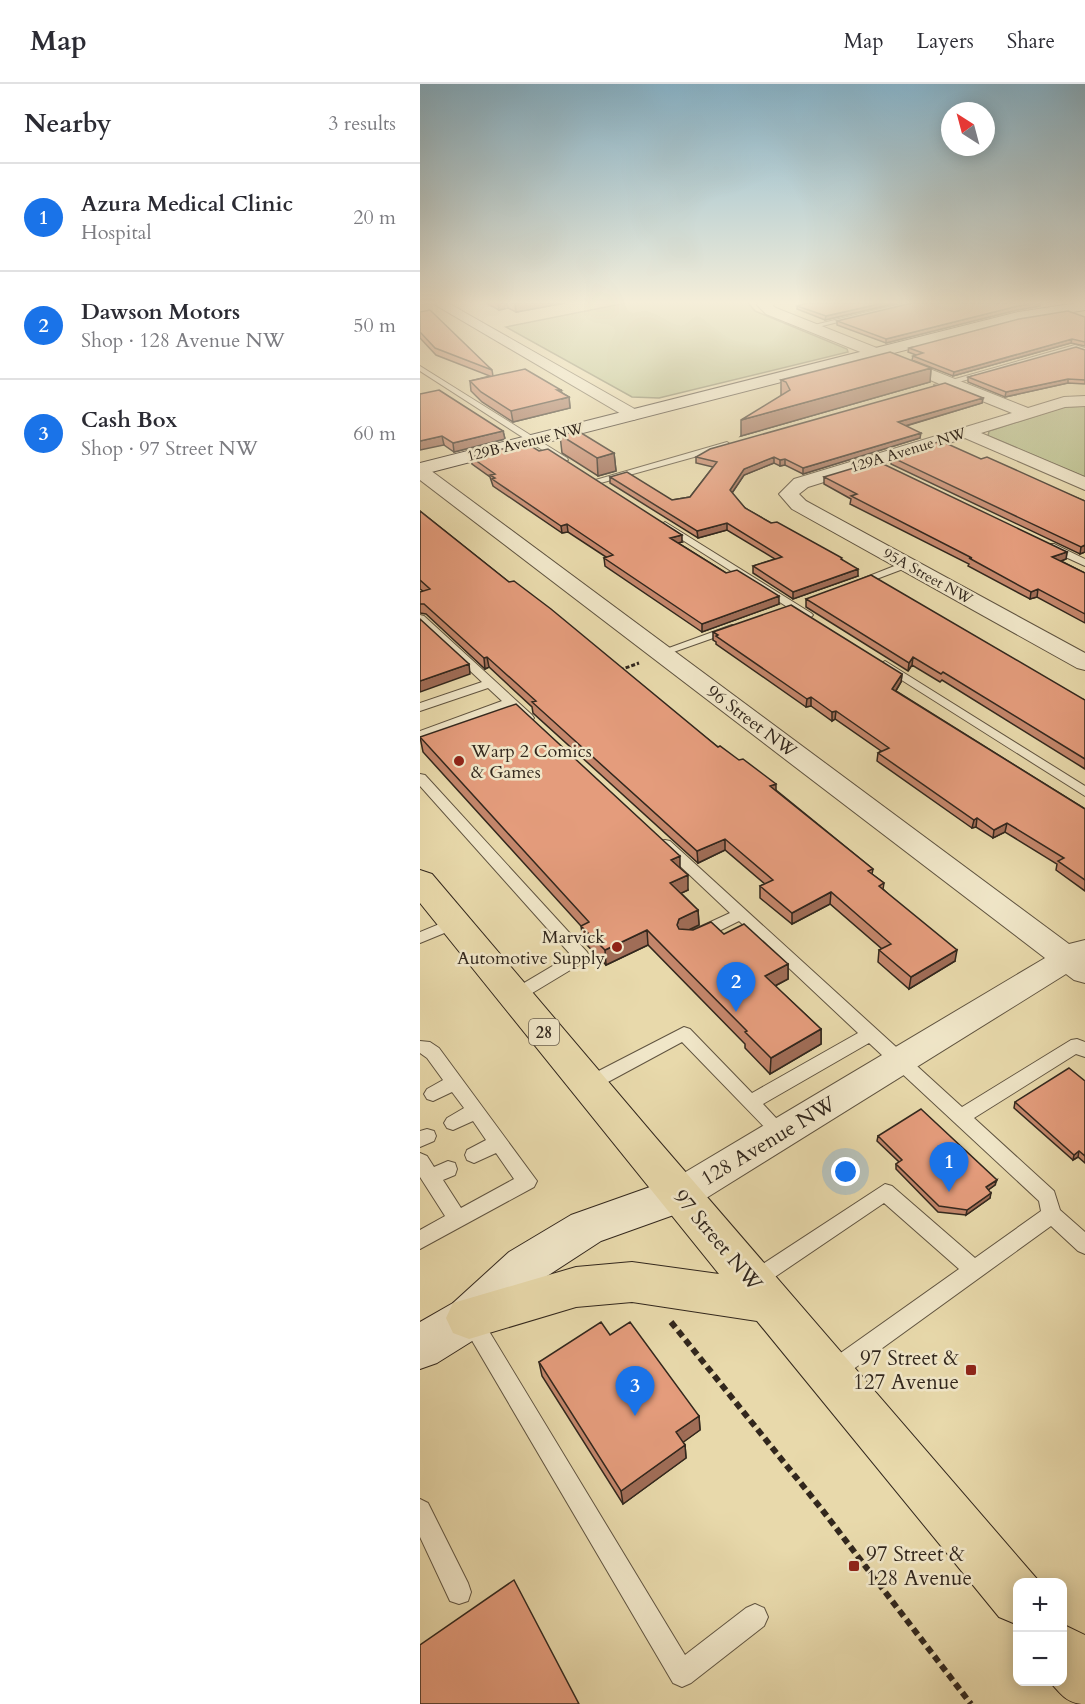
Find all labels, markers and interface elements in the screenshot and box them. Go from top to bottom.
text: Map [30,22,87,60]
text: Map [844,27,884,56]
text: Layers [917,27,974,56]
text: Share [1007,27,1055,56]
north arrow [941,102,995,156]
text: Nearby [24,106,112,141]
text: 3 results [328,110,396,137]
text: Azura Medical Clinic [81,189,293,219]
text: 1 [38,204,49,231]
text: 20 m [353,204,396,231]
text: Hospital [81,219,152,246]
text: Dawson Motors [81,297,240,327]
text: 2 [38,312,49,339]
text: 50 m [353,312,396,339]
text: Shop · 128 Avenue NW [81,327,285,354]
text: Cash Box [81,405,177,435]
street label: 129B Avenue NW [465,418,586,466]
text: 3 [38,420,49,447]
text: 60 m [353,420,396,447]
street label: 129A Avenue NW [848,423,969,477]
text: Shop · 97 Street NW [81,435,258,462]
street label: 95A Street NW [880,543,977,609]
street label: 96 Street NW [702,679,802,764]
place label: Warp 2 Comics & Games [470,739,592,785]
marker: Warp 2 Comics & Games [452,754,466,768]
place label: Marvick Automotive Supply [457,925,605,971]
marker: Marvick Automotive Supply [610,940,624,954]
pin: 2 [716,962,756,1012]
road number: 28 [529,1019,559,1045]
street label: 128 Avenue NW [695,1089,842,1193]
pin: 1 [930,1142,968,1192]
your location [831,1157,860,1186]
street label: 97 Street NW [667,1183,769,1298]
place label: 97 Street & 127 Avenue [853,1344,959,1397]
marker: 97 Street & 127 Avenue [964,1363,978,1377]
pin: 3 [616,1366,654,1416]
place label: 97 Street & 128 Avenue [866,1540,972,1593]
marker: 97 Street & 128 Avenue [847,1559,861,1573]
map controls [1013,1578,1067,1686]
button: + [1013,1578,1067,1632]
button: − [1013,1632,1067,1686]

